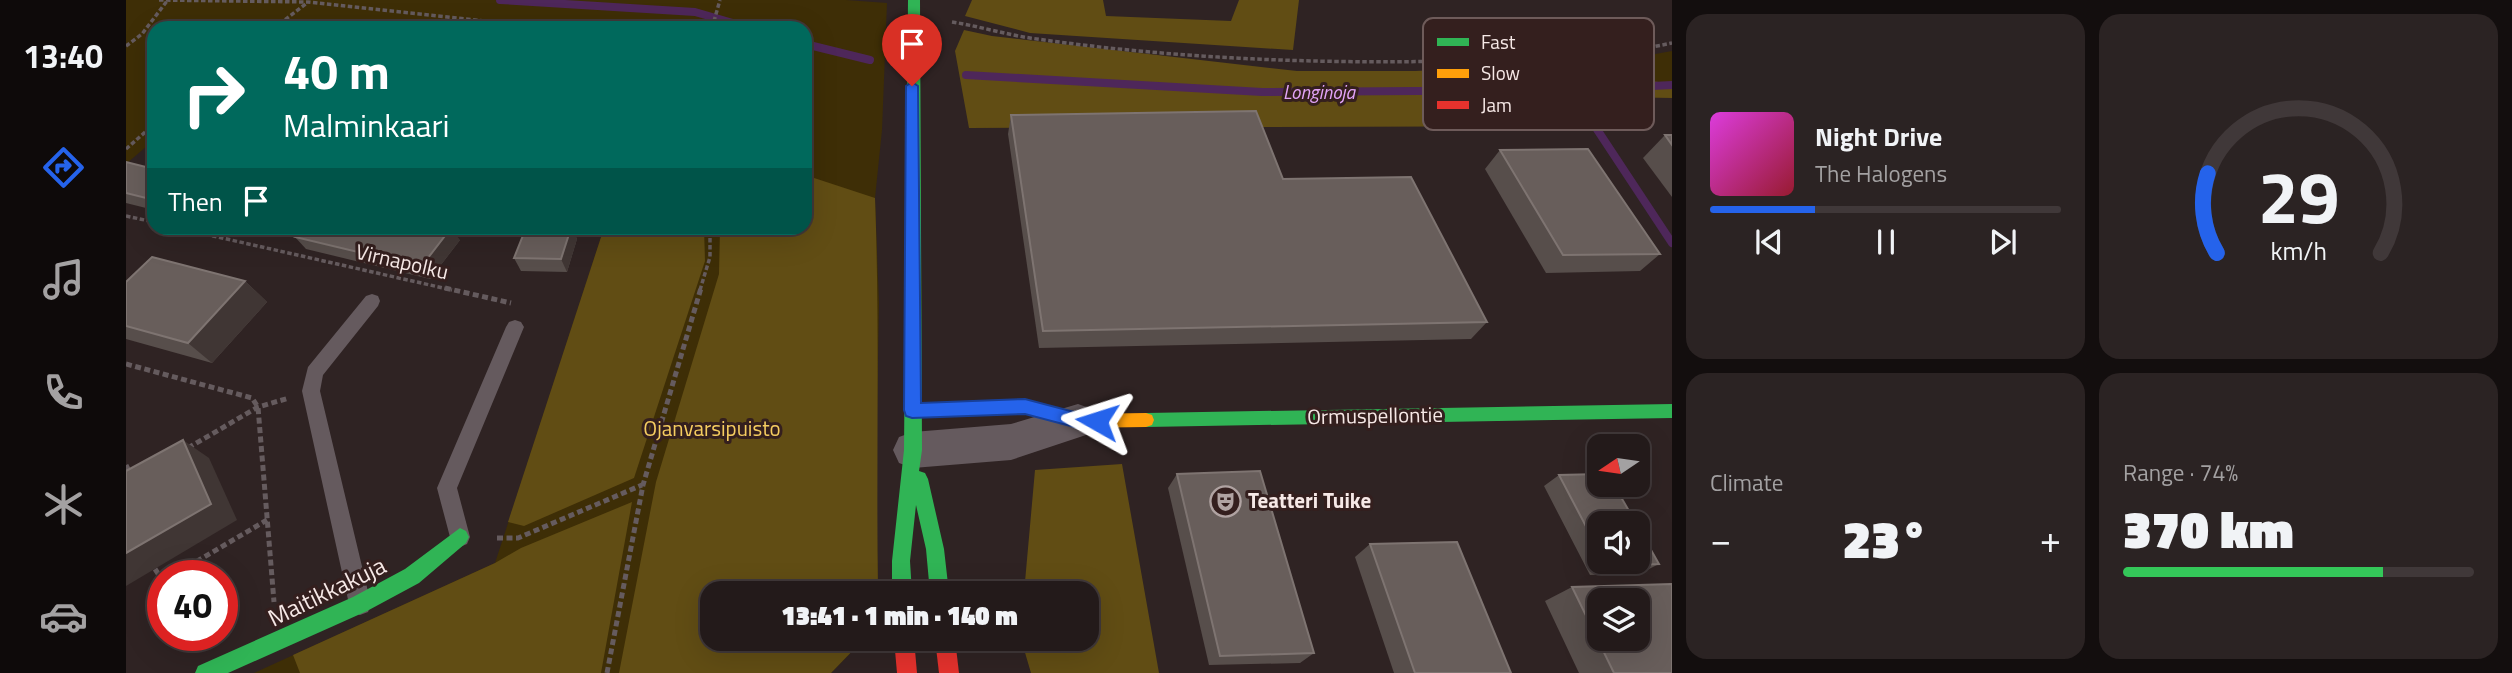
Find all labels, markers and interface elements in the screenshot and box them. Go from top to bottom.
pin [882,14,942,86]
legend [1423,18,1654,130]
icon: arrive [893,25,931,63]
text: Fast [1481,27,1516,56]
text: 13:40 [23,32,103,80]
text: 40 m [283,33,390,108]
icon: right [168,49,259,140]
text: Slow [1481,58,1520,87]
water label: Longinoja [1283,77,1356,106]
text: Jam [1481,90,1512,119]
text: Malminkaari [283,101,450,149]
text: Night Drive [1815,117,1942,156]
text: 29 [2258,141,2339,251]
icon: directions [39,143,88,192]
text: The Halogens [1815,156,1947,191]
text: Then [168,182,223,221]
icon: arrive [237,182,275,220]
icon: previous [1750,223,1788,261]
icon: pause [1867,223,1905,261]
icon: next [1984,223,2022,261]
text: km/h [2270,232,2327,270]
street label: Virnapolku [353,235,452,287]
icon: music [39,255,88,304]
icon: phone [39,368,88,417]
position arrow [1060,384,1134,458]
street label: Ormuspellontie [1307,398,1443,432]
park label: Ojanvarsipuisto [643,412,781,444]
north arrow [1587,434,1650,497]
map controls [1587,434,1650,651]
text: Range · 74% [2123,455,2238,490]
text: Climate [1710,465,1783,500]
icon: climate [39,480,88,529]
theatre icon: Teatteri Tuike [1208,484,1242,518]
place label: Teatteri Tuike [1248,484,1371,516]
text: 370 km [2123,489,2294,568]
text: 23° [1843,499,1928,578]
text: − [1710,510,1731,568]
text: + [2040,510,2061,568]
button: sound [1587,511,1650,574]
street label: Maitikkakuja [261,547,392,635]
speed limit sign: 40 [147,560,238,651]
button: layers [1587,588,1650,651]
icon: car [39,592,88,641]
text: 13:41 · 1 min · 140 m [781,596,1018,635]

